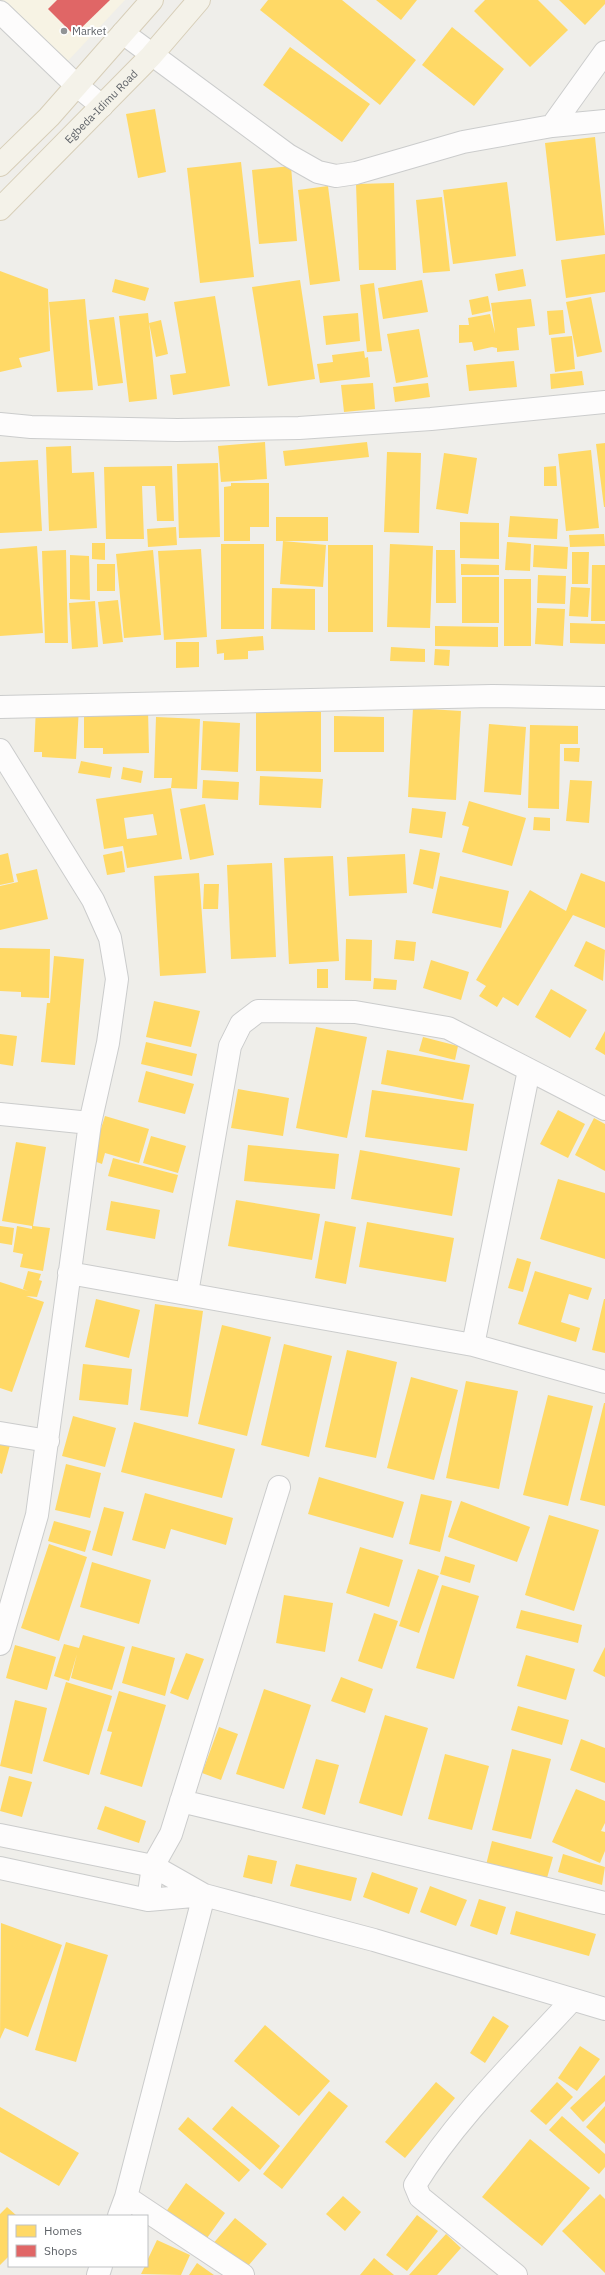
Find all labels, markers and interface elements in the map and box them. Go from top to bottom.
place label: Market [72,24,106,38]
marker: Market [59,26,69,36]
street label: Egbeda-Idimu Road [62,67,141,146]
legend [8,2215,148,2267]
text: Homes [44,2223,82,2238]
text: Shops [44,2243,77,2258]

